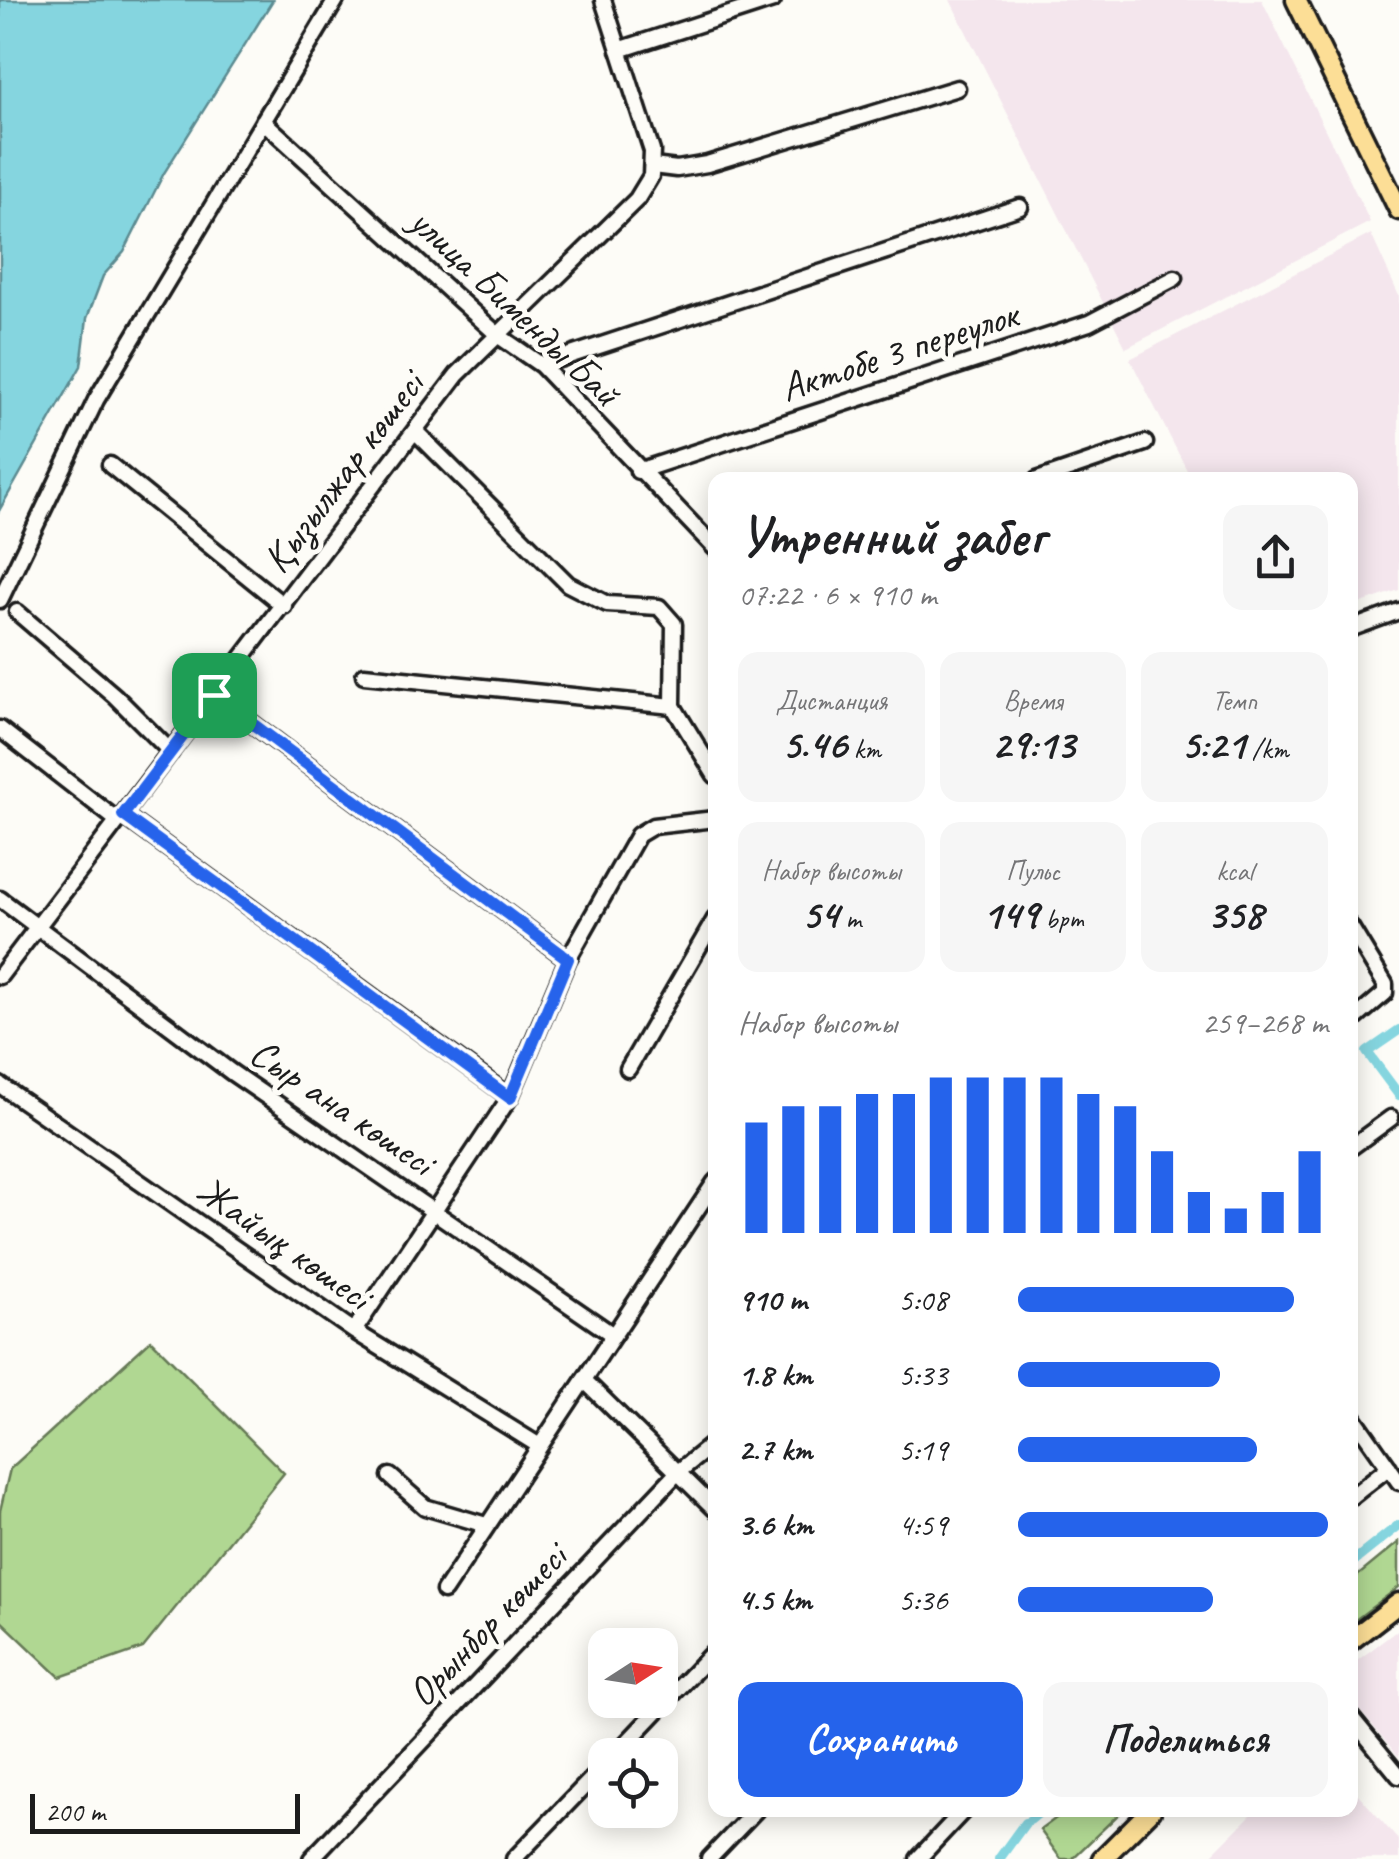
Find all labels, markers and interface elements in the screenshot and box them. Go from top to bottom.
street label: улица Бименды Бай [398,195,632,419]
street label: Актобе 3 переулок [774,288,1027,413]
street label: Қызылжар көшесі [251,358,438,582]
text: Утренний забег [738,501,1045,571]
button: share [1223,505,1328,610]
text: 07:22 · 6 × 910 m [738,574,936,615]
pin [172,653,257,738]
icon: arrive [187,668,242,723]
text: Дистанция [775,683,887,718]
text: Время [1003,683,1063,718]
text: Темп [1212,683,1257,718]
text: 5.46 [782,718,847,771]
text: 29:13 [991,718,1075,771]
text: 5:21 [1181,718,1245,771]
text: km [847,731,881,766]
text: /km [1245,731,1289,766]
text: Набор высоты [762,853,901,888]
text: Пульс [1006,853,1060,888]
text: kcal [1216,853,1253,888]
text: 54 [802,888,839,941]
text: 149 [982,888,1038,941]
text: 358 [1207,888,1263,941]
text: m [839,901,861,936]
text: bpm [1038,901,1084,936]
text: Набор высоты [738,1002,897,1043]
text: 259–268 m [1202,1002,1328,1043]
street label: Сыр ана көшесі [240,1027,447,1189]
street label: Жайық көшесі [187,1165,384,1324]
text: 910 m [738,1279,807,1320]
text: 5:08 [898,1279,948,1320]
text: 1.8 km [738,1354,812,1395]
text: 5:33 [898,1354,948,1395]
text: 2.7 km [738,1429,812,1470]
text: 5:19 [898,1429,948,1470]
text: 3.6 km [738,1504,813,1545]
text: 4:59 [898,1504,948,1545]
street label: Орынбор көшесі [397,1530,580,1717]
text: 4.5 km [738,1579,812,1620]
text: 5:36 [898,1579,948,1620]
north arrow [588,1628,678,1718]
map controls [588,1628,678,1828]
button: Сохранить [738,1682,1023,1797]
button: Поделиться [1043,1682,1328,1797]
button: locate [588,1738,678,1828]
scale bar [30,1789,300,1834]
text: 200 m [45,1794,105,1829]

